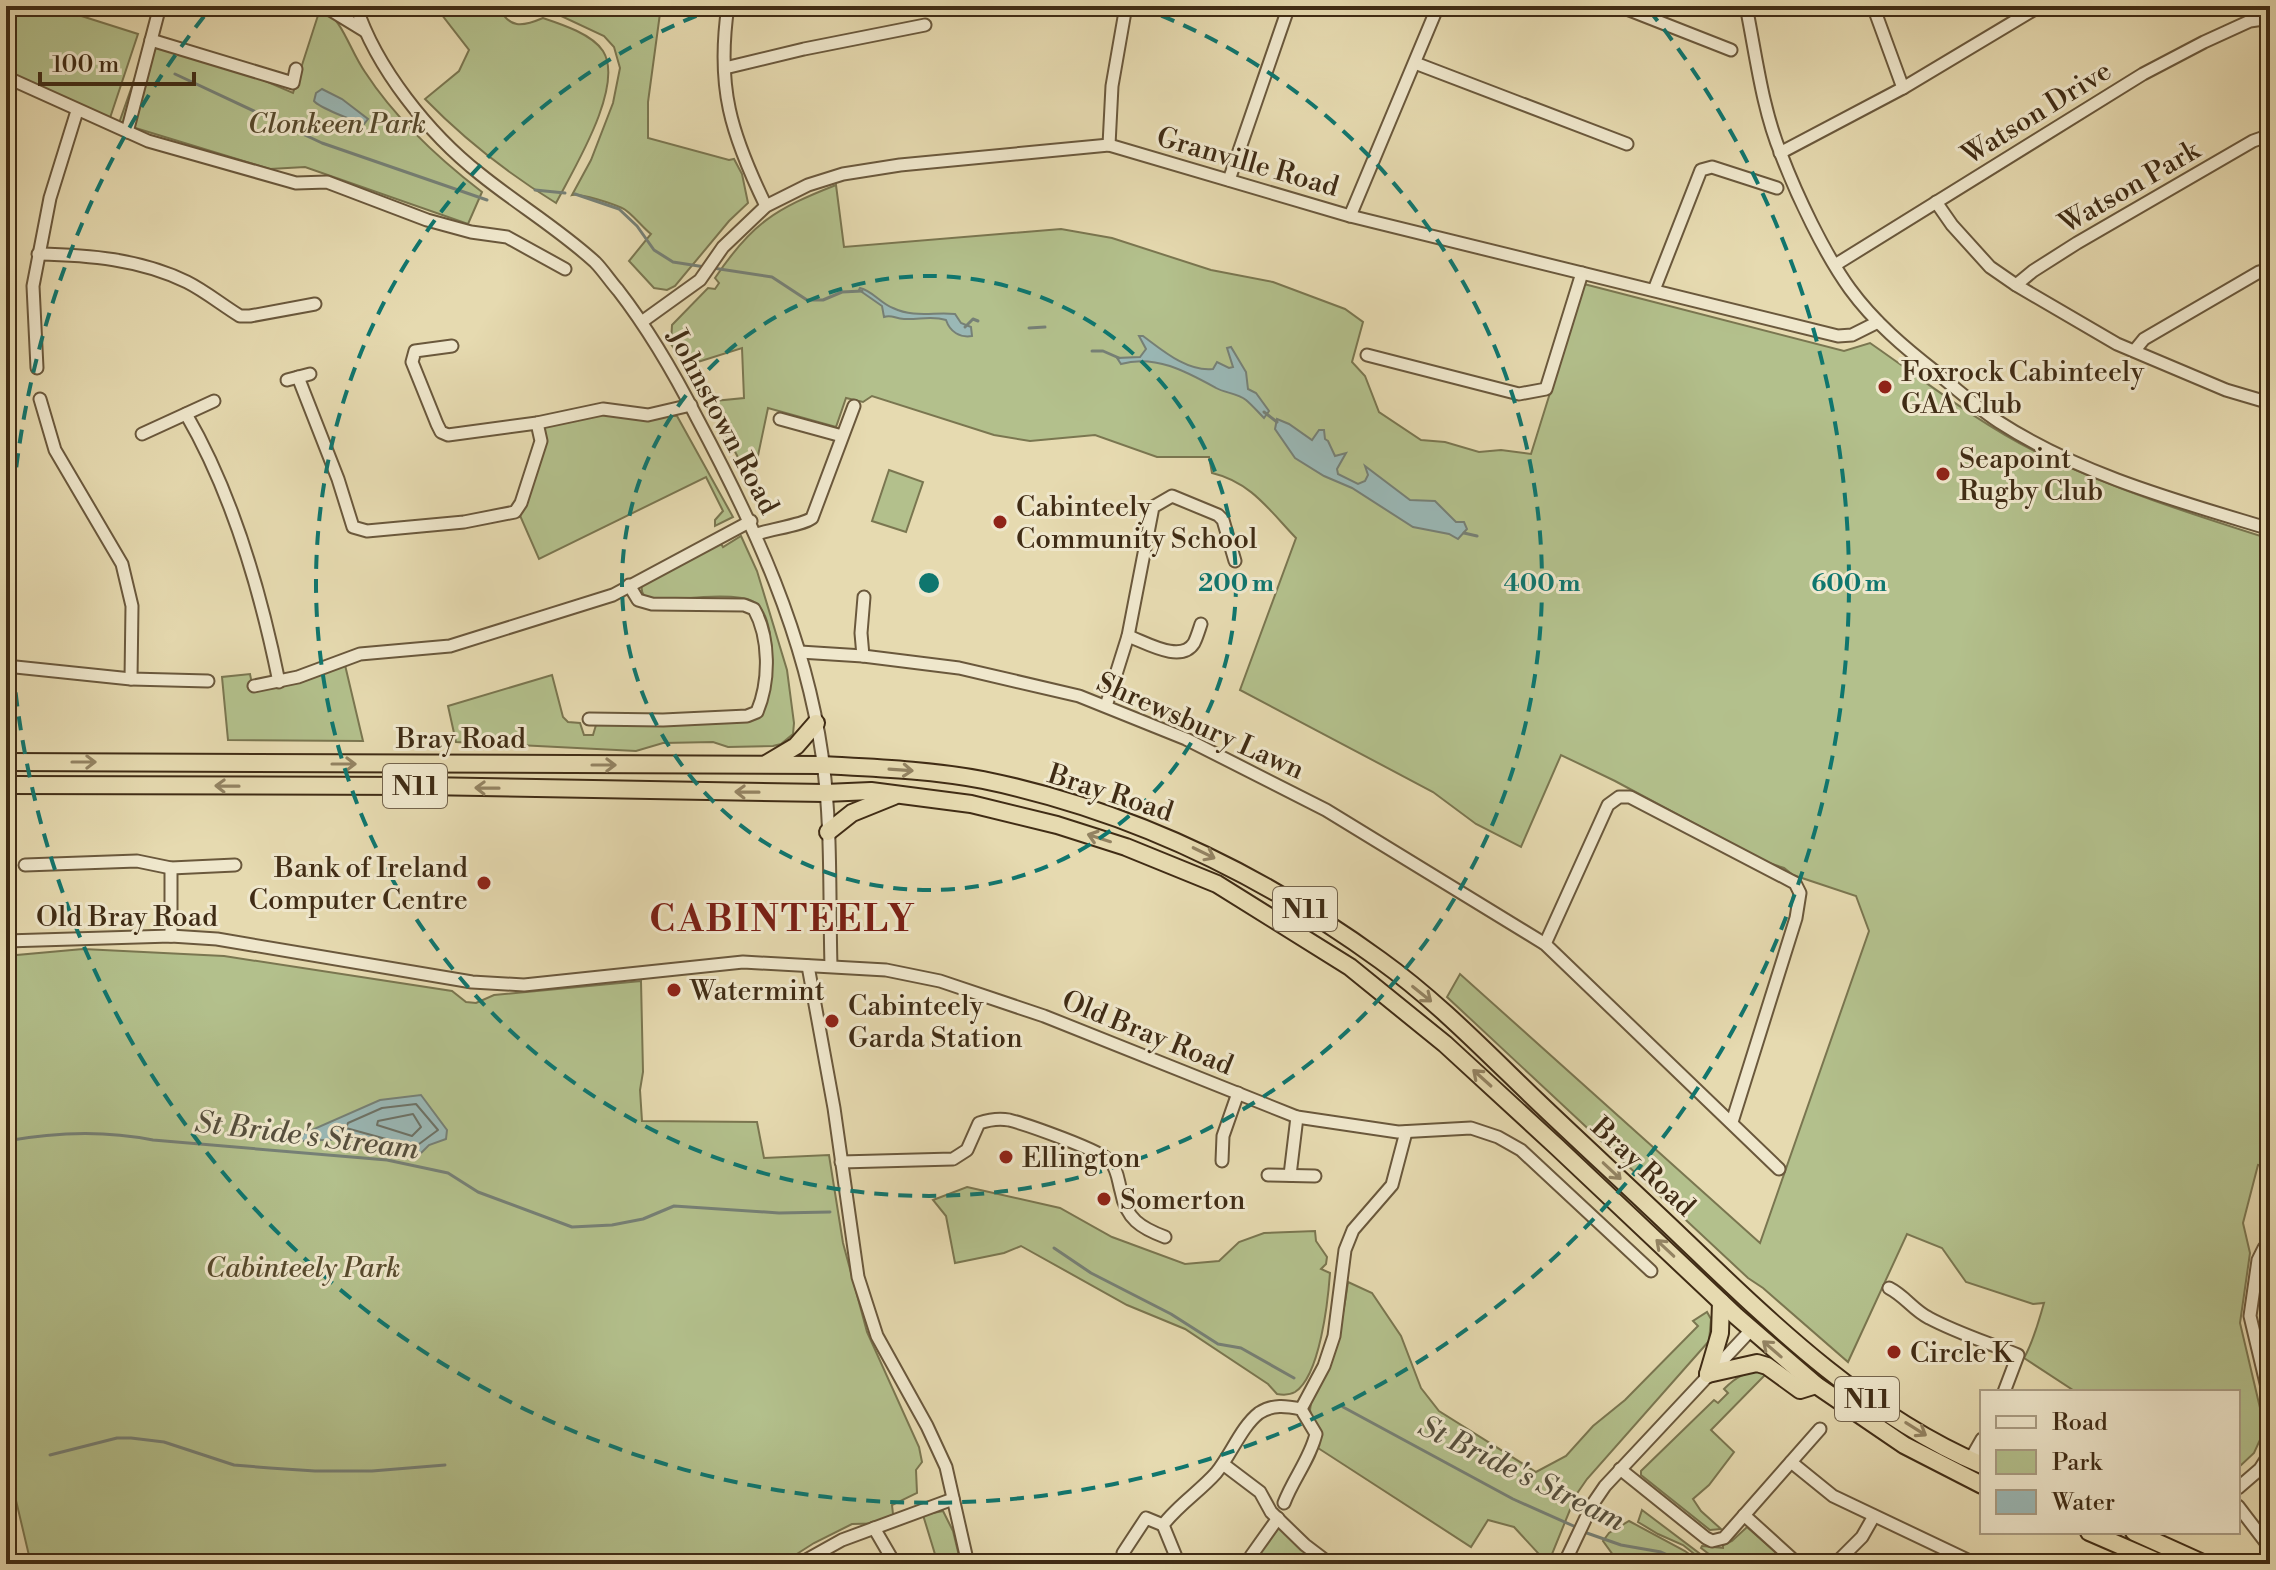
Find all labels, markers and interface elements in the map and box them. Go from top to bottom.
scale bar [40,36,194,86]
text: 100 m [52,50,119,80]
street label: Watson Drive [1955,54,2118,174]
park label: Clonkeen Park [248,107,426,142]
street label: Granville Road [1152,120,1343,205]
street label: Watson Park [2052,132,2207,242]
street label: Johnstown Road [659,322,786,521]
place label: Foxrock Cabinteely GAA Club [1901,355,2144,422]
marker: Foxrock Cabinteely GAA Club [1876,378,1894,396]
place label: Seapoint Rugby Club [1959,442,2103,509]
marker: Seapoint Rugby Club [1934,465,1952,483]
place label: Cabinteely Community School [1016,490,1257,557]
marker: Cabinteely Community School [991,513,1009,531]
centre of rings [915,569,943,597]
text: 200 m [1198,569,1274,599]
text: 400 m [1504,569,1580,599]
text: 600 m [1811,569,1887,599]
street label: Shrewsbury Lawn [1091,665,1310,788]
street label: Bray Road [395,722,526,757]
one-way arrow [70,755,97,770]
one-way arrow [330,756,357,772]
street label: Bray Road [1042,756,1178,830]
one-way arrow [590,757,617,773]
one-way arrow [887,763,914,778]
road number: N11 [383,764,447,808]
one-way arrow [214,778,241,794]
one-way arrow [474,780,501,795]
one-way arrow [734,784,761,800]
one-way arrow [1087,830,1112,845]
one-way arrow [1192,846,1216,861]
place label: Bank of Ireland Computer Centre [249,851,468,918]
marker: Bank of Ireland Computer Centre [475,874,493,892]
road number: N11 [1273,887,1337,931]
district label: CABINTEELY [649,898,917,943]
street label: Old Bray Road [36,900,218,935]
place label: Watermint [689,974,825,1009]
marker: Watermint [665,981,683,999]
street label: Old Bray Road [1057,983,1238,1084]
one-way arrow [1411,985,1431,1003]
place label: Cabinteely Garda Station [848,989,1023,1056]
marker: Cabinteely Garda Station [823,1012,841,1030]
one-way arrow [1472,1069,1492,1088]
water label: St Bride's Stream [193,1103,422,1169]
street label: Bray Road [1583,1109,1702,1224]
place label: Ellington [1022,1141,1141,1176]
marker: Ellington [997,1148,1015,1166]
one-way arrow [1602,1161,1621,1180]
place label: Somerton [1120,1183,1246,1218]
marker: Somerton [1095,1190,1113,1208]
one-way arrow [1656,1239,1675,1258]
park label: Cabinteely Park [206,1251,400,1286]
place label: Circle K [1910,1336,2014,1371]
one-way arrow [1763,1340,1783,1358]
marker: Circle K [1885,1343,1903,1361]
road number: N11 [1835,1377,1899,1421]
legend [1980,1390,2240,1534]
water label: St Bride's Stream [1412,1407,1632,1541]
text: Road [2052,1408,2108,1438]
one-way arrow [1904,1422,1927,1438]
text: Park [2052,1448,2103,1478]
text: Water [2051,1488,2115,1518]

